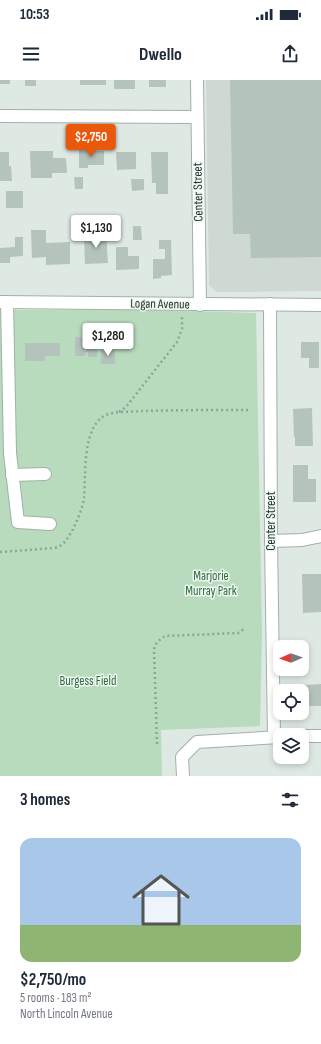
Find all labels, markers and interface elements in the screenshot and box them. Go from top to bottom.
text: 10:53 [20,5,49,24]
icon: menu [20,43,42,65]
icon: share [279,43,301,65]
text: Dwello [139,44,182,65]
pin: $2,750 [58,124,124,158]
text: $2,750 [75,129,107,145]
street label: Center Street [189,162,207,222]
pin: $1,130 [63,215,129,249]
text: $1,130 [80,220,112,236]
street label: Logan Avenue [130,295,190,313]
pin: $1,280 [75,323,141,357]
text: $1,280 [91,328,125,344]
street label: Center Street [263,491,279,551]
park label: Marjorie Murray Park [185,568,237,599]
north arrow [273,640,309,676]
map controls [273,640,309,764]
park label: Burgess Field [60,673,116,689]
button: locate [273,684,309,720]
button: layers [273,728,309,764]
icon: filters [279,789,301,811]
text: 3 homes [20,790,70,810]
icon: home [125,864,197,936]
text: $2,750/mo [20,970,86,990]
text: 5 rooms · 183 m² [20,990,91,1006]
text: North Lincoln Avenue [20,1006,113,1022]

